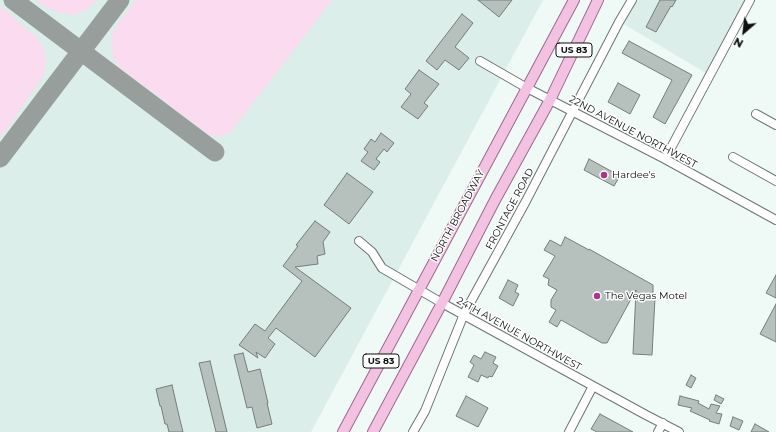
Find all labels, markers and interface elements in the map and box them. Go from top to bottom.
north arrow [724,12,764,52]
text: N [731,34,746,51]
road number: US 83 [556,43,592,57]
street label: 22ND AVENUE NORTHWEST [567,93,699,171]
street label: FRONTAGE ROAD [483,166,537,252]
street label: NORTH BROADWAY [429,168,487,264]
place label: Hardee's [612,169,655,181]
marker: Hardee's [599,170,609,180]
place label: The Vegas Motel [605,290,687,302]
marker: The Vegas Motel [592,291,602,301]
street label: 24TH AVENUE NORTHWEST [455,295,583,373]
road number: US 83 [363,354,399,368]

